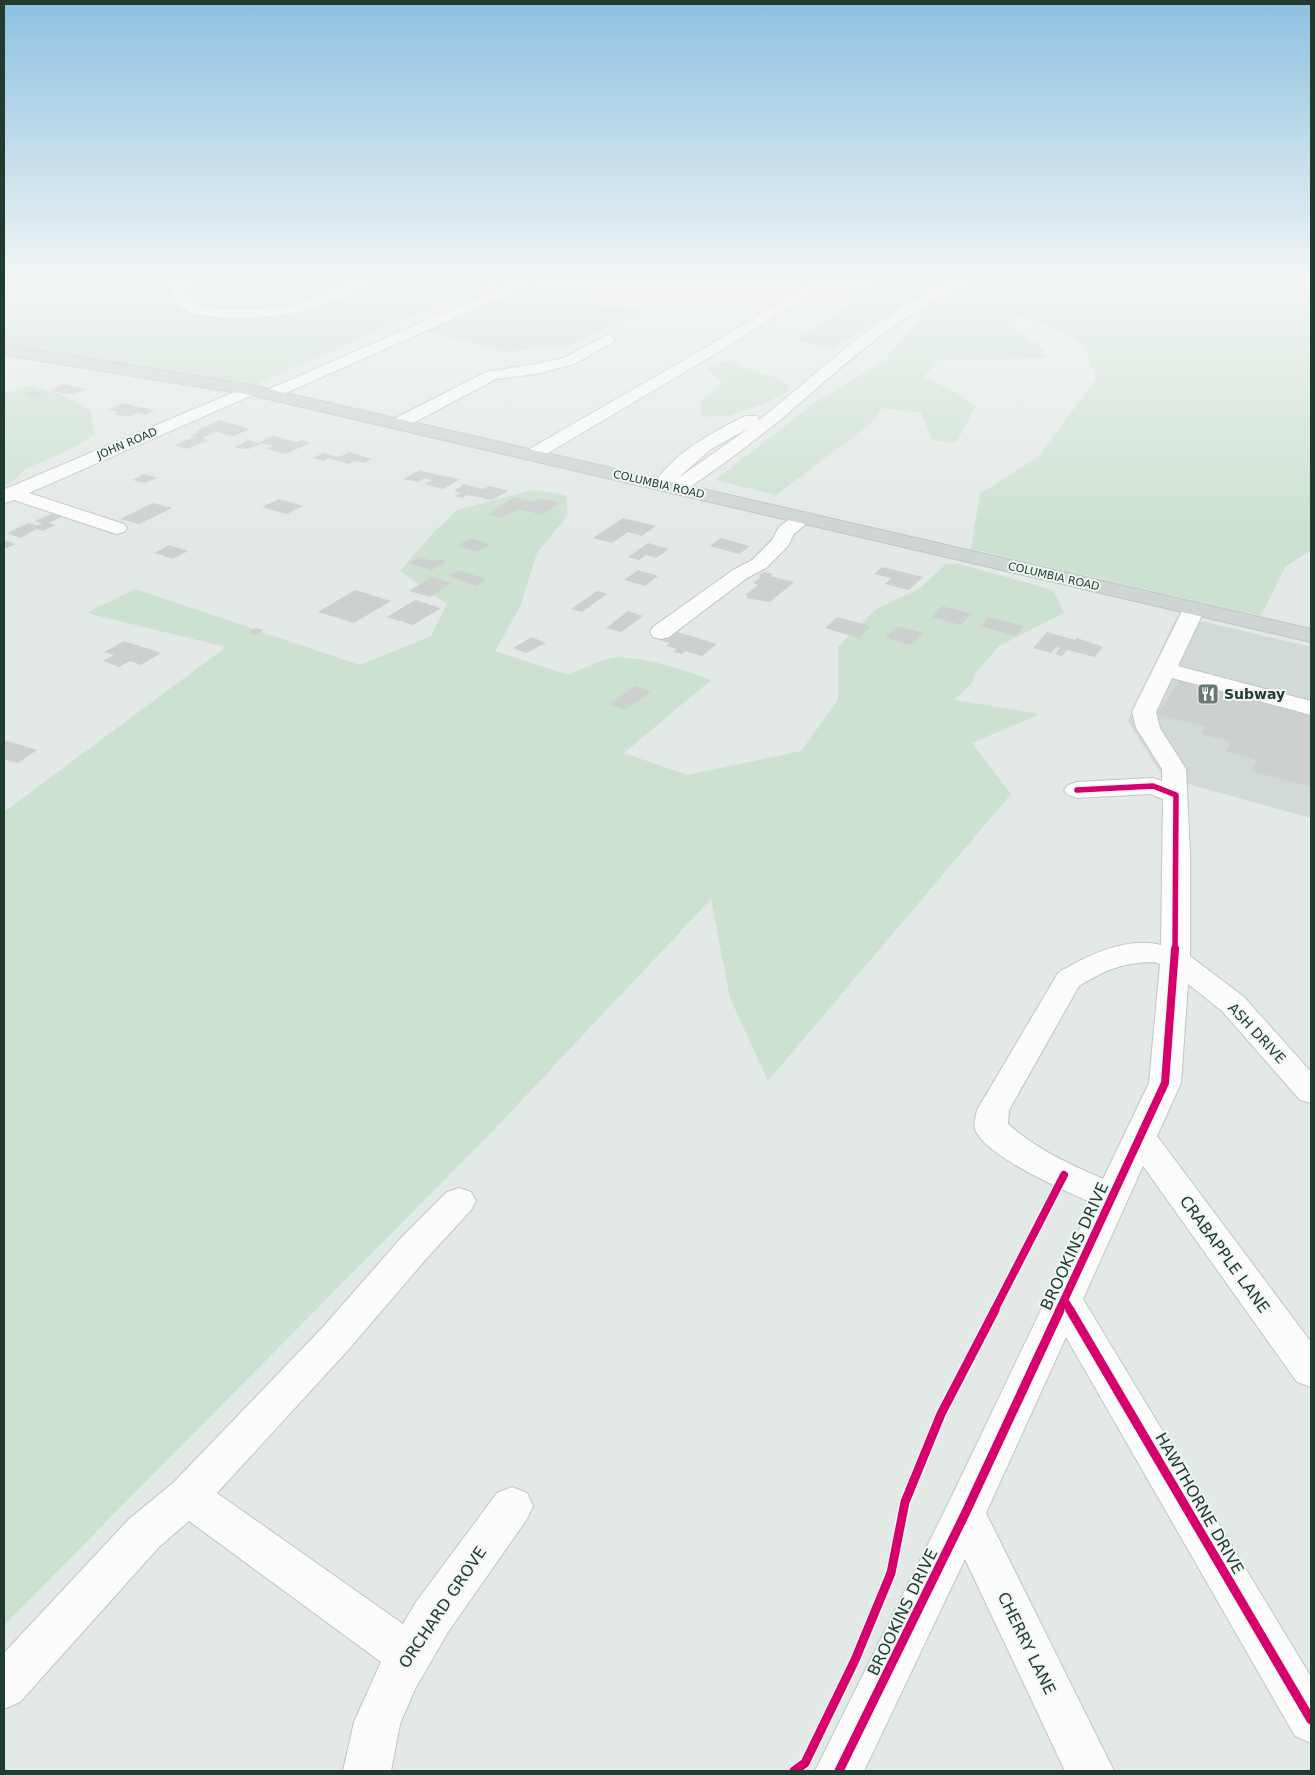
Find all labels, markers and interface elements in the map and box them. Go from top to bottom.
street label: JOHN ROAD [94,425,159,462]
street label: COLUMBIA ROAD [612,468,706,501]
street label: COLUMBIA ROAD [1007,560,1101,593]
restaurant icon: Subway [1196,682,1220,706]
place label: Subway [1224,686,1285,702]
street label: ASH DRIVE [1225,1000,1289,1066]
street label: BROOKINS DRIVE [1036,1179,1112,1313]
street label: CRABAPPLE LANE [1176,1192,1273,1317]
street label: HAWTHORNE DRIVE [1151,1429,1248,1577]
street label: ORCHARD GROVE [395,1543,490,1672]
street label: BROOKINS DRIVE [863,1546,941,1679]
street label: CHERRY LANE [994,1589,1060,1698]

